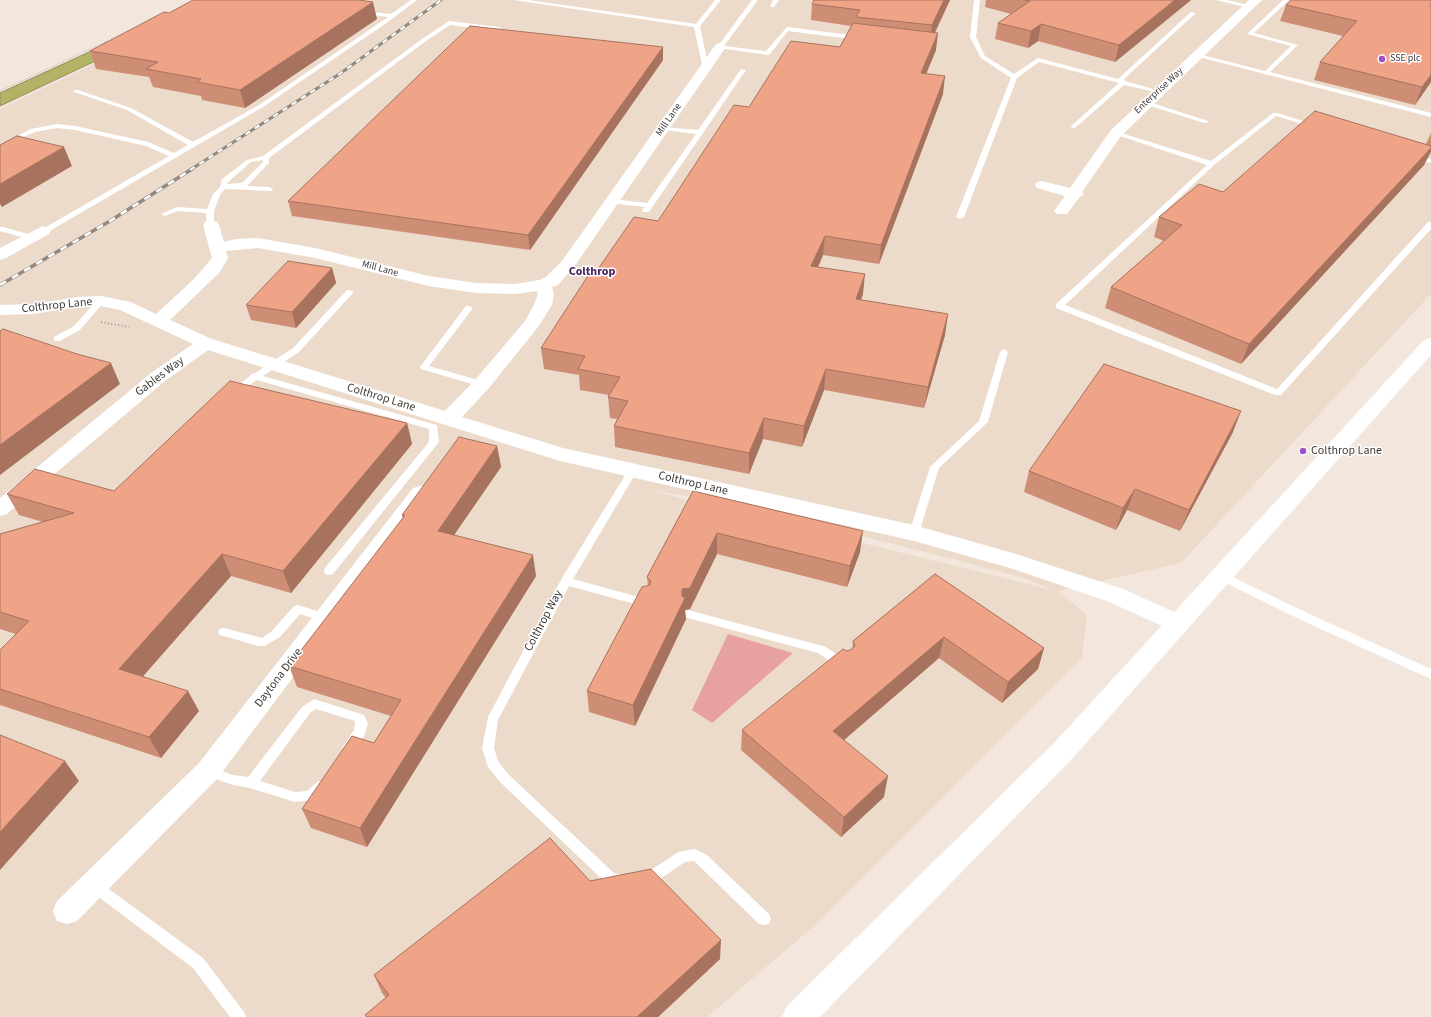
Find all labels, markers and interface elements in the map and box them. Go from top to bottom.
place label: SSE plc [1390,53,1420,65]
marker: SSE plc [1377,54,1387,64]
street label: Enterprise Way [1132,65,1186,117]
street label: Mill Lane [653,101,685,139]
street label: Mill Lane [361,258,399,280]
district label: Colthrop [569,265,615,279]
street label: Colthrop Lane [21,295,93,317]
street label: Gables Way [133,354,187,400]
street label: Colthrop Lane [345,381,417,415]
place label: Colthrop Lane [1311,444,1382,458]
marker: Colthrop Lane [1298,446,1308,456]
street label: Colthrop Lane [657,469,729,499]
street label: Colthrop Way [522,588,566,654]
street label: Daytona Drive [252,646,306,710]

